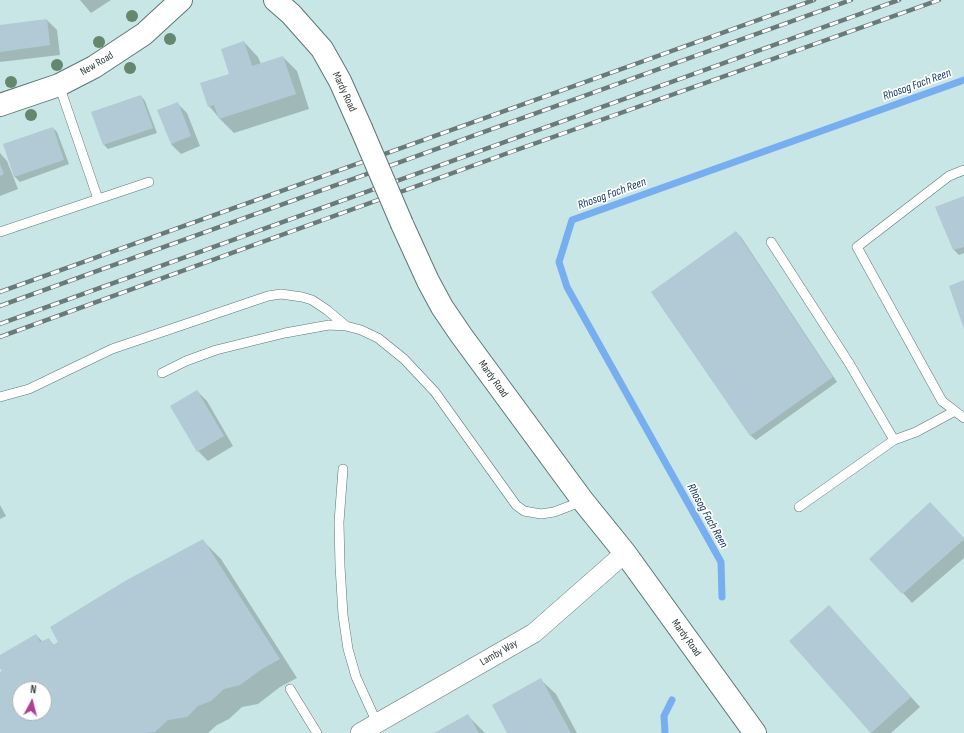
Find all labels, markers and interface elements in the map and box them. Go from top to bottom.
street label: New Road [78,49,116,79]
water label: Rhosog Fach Reen [881,66,953,104]
street label: Mardy Road [329,70,359,114]
water label: Rhosog Fach Reen [576,175,648,213]
street label: Mardy Road [475,358,511,400]
water label: Rhosog Fach Reen [683,481,731,551]
street label: Mardy Road [668,617,704,659]
street label: Lamby Way [478,637,520,669]
north arrow [12,681,52,721]
text: N [30,683,37,696]

